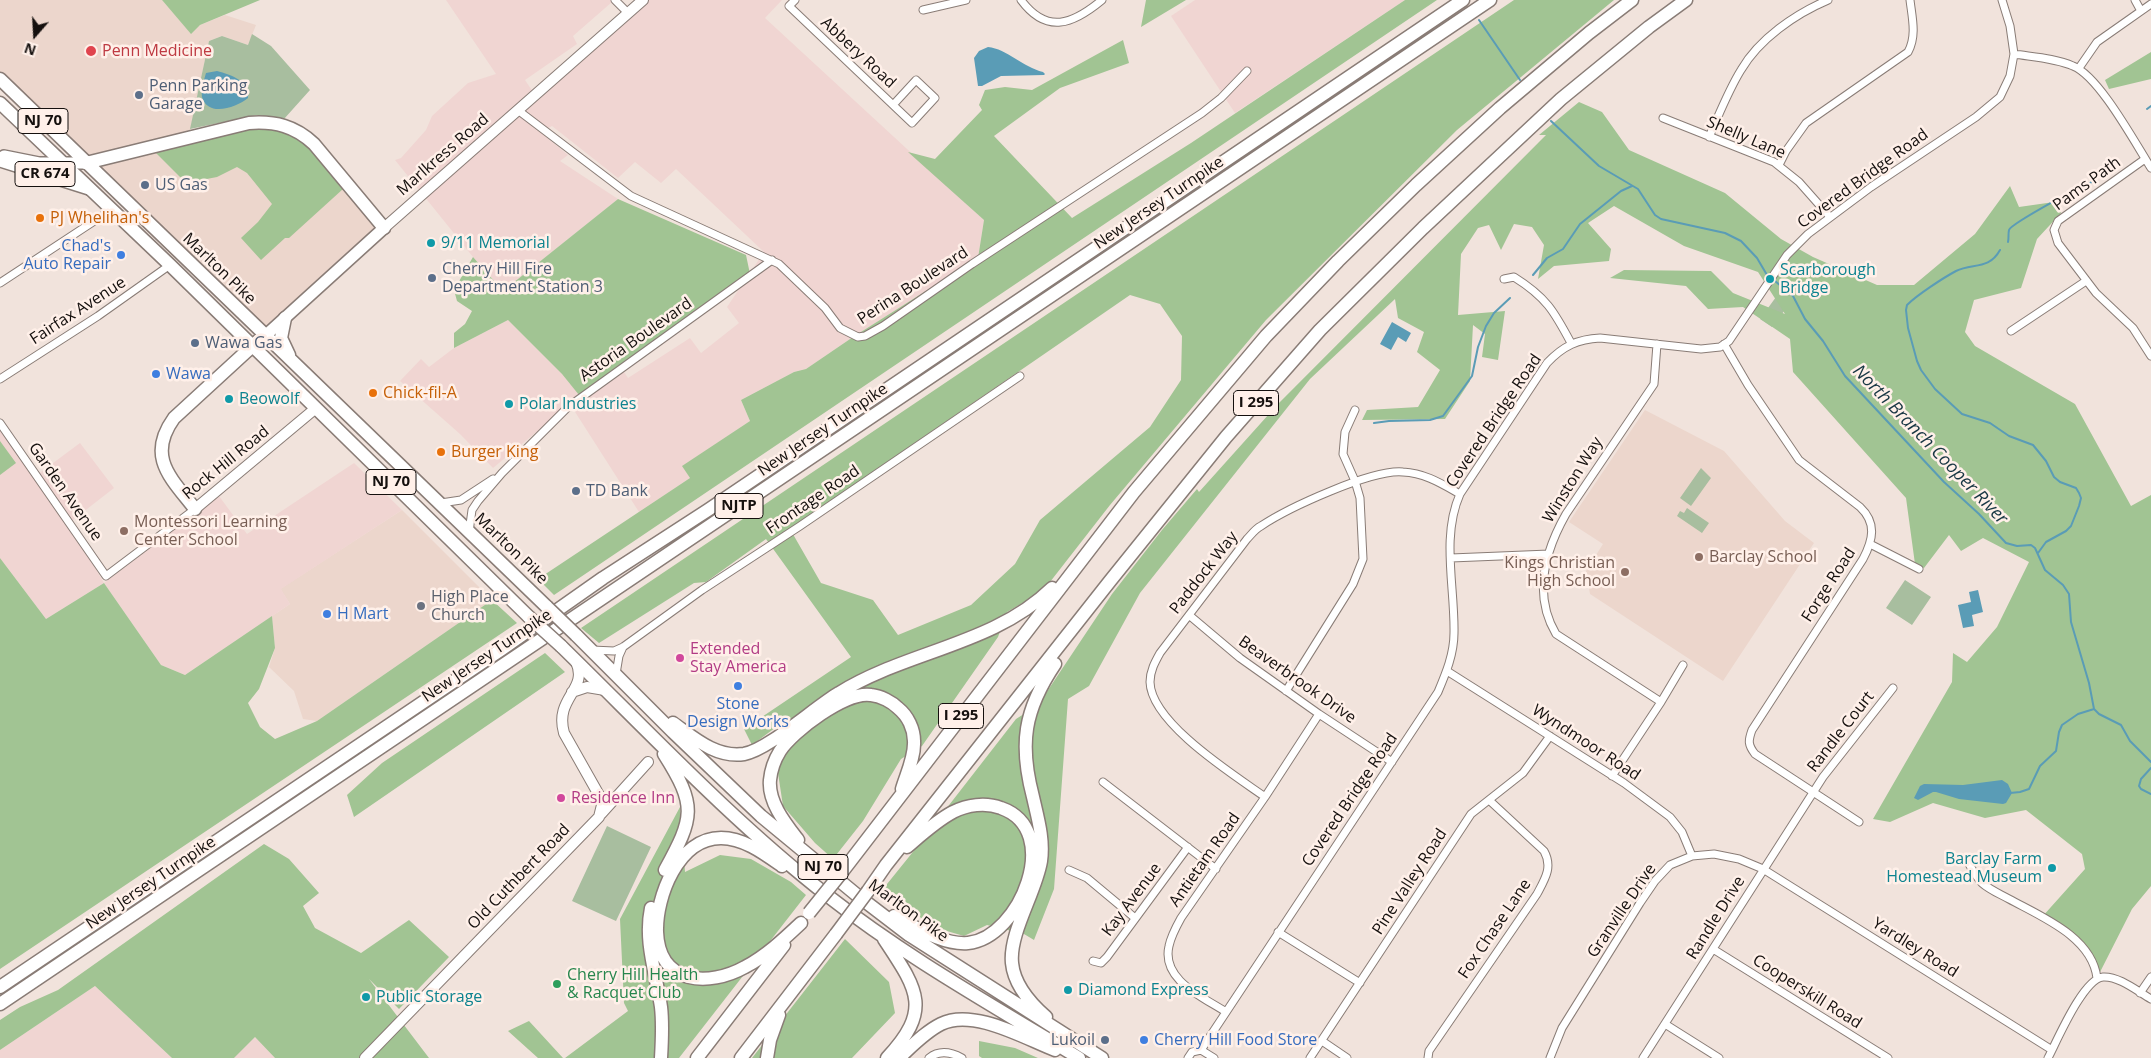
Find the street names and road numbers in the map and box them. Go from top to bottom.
street label: Abbery Road [817,13,899,93]
road number: NJ 70 [18,108,68,134]
street label: Marlkress Road [393,110,493,200]
street label: Shelly Lane [1704,113,1788,163]
street label: Covered Bridge Road [1794,125,1932,233]
street label: New Jersey Turnpike [1090,152,1228,254]
street label: Pams Path [2049,153,2125,215]
road number: CR 674 [15,162,75,186]
street label: Marlton Pike [178,229,260,309]
street label: Perina Boulevard [854,243,972,329]
street label: Fairfax Avenue [27,273,129,349]
street label: Astoria Boulevard [576,294,696,386]
street label: Covered Bridge Road [1442,351,1546,491]
street label: New Jersey Turnpike [754,379,892,481]
road number: I 295 [1234,390,1278,416]
street label: Rock Hill Road [179,422,273,504]
street label: Winston Way [1539,434,1607,526]
street label: Garden Avenue [24,439,106,545]
street label: Frontage Road [763,462,863,538]
road number: NJ 70 [366,470,416,494]
road number: NJTP [715,494,763,518]
street label: Marlton Pike [470,509,552,589]
street label: Paddock Way [1166,528,1242,618]
street label: Forge Road [1798,544,1860,626]
street label: New Jersey Turnpike [418,605,556,707]
street label: Beaverbrook Drive [1235,632,1359,728]
street label: Randle Court [1803,688,1879,776]
street label: Wyndmoor Road [1528,701,1644,785]
road number: I 295 [938,704,984,728]
street label: Covered Bridge Road [1298,730,1402,870]
street label: Antietam Road [1165,809,1245,911]
street label: Old Cuthbert Road [464,820,574,934]
street label: Pine Valley Road [1369,825,1451,939]
street label: New Jersey Turnpike [82,832,220,934]
road number: NJ 70 [798,854,848,880]
street label: Kay Avenue [1098,860,1166,940]
street label: Granville Drive [1583,860,1661,962]
street label: Randle Drive [1683,873,1749,963]
street label: Marlton Pike [864,876,952,946]
street label: Fox Chase Lane [1455,876,1535,982]
street label: Yardley Road [1869,914,1961,982]
street label: Cooperskill Road [1749,951,1865,1033]

